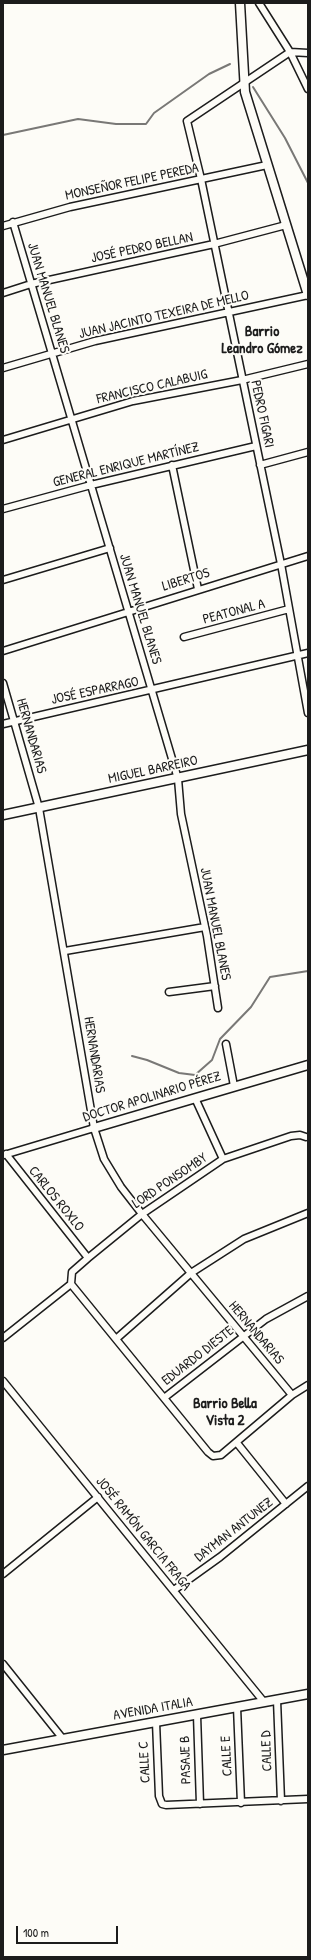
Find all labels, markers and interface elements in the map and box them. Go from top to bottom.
street label: MONSEÑOR FELIPE PEREDA [64,160,200,204]
street label: JOSÉ PEDRO BELLAN [90,229,194,267]
street label: JUAN MANUEL BLANES [23,241,73,355]
street label: JUAN JACINTO TEXEIRA DE MELLO [77,287,251,343]
district label: Barrio Leandro Gómez [221,323,303,358]
street label: FRANCISCO CALABUIG [95,366,209,408]
street label: PEDRO FIGARI [247,379,277,449]
street label: GENERAL ENRIQUE MARTÍNEZ [51,439,201,491]
street label: JUAN MANUEL BLANES [115,552,165,666]
street label: LIBERTOS [160,565,212,595]
street label: PEATONAL A [201,596,267,628]
street label: JOSÉ ESPARRAGO [50,674,140,708]
street label: HERNANDARIAS [12,697,50,775]
street label: MIGUEL BARREIRO [107,752,199,788]
street label: JUAN MANUEL BLANES [196,866,234,982]
street label: HERNANDARIAS [80,1016,108,1094]
street label: DOCTOR APOLINARIO PÉREZ [81,1068,223,1126]
street label: LORD PONSOMBY [129,1150,211,1212]
street label: CARLOS ROXLO [25,1163,87,1235]
street label: HERNANDARIAS [225,1298,287,1368]
street label: EDUARDO DIESTE [159,1323,237,1389]
district label: Barrio Bella Vista 2 [193,1395,257,1430]
street label: JOSÉ RAMÓN GARCIA FRAGA [92,1474,194,1594]
street label: DAYMAN ANTUNEZ [191,1494,277,1566]
street label: AVENIDA ITALIA [112,1694,194,1724]
street label: CALLE D [258,1730,276,1772]
street label: PASAJE B [177,1735,195,1785]
street label: CALLE E [218,1735,236,1777]
street label: CALLE C [136,1741,154,1783]
scale bar [18,1918,120,1944]
text: 100 m [23,1924,49,1941]

